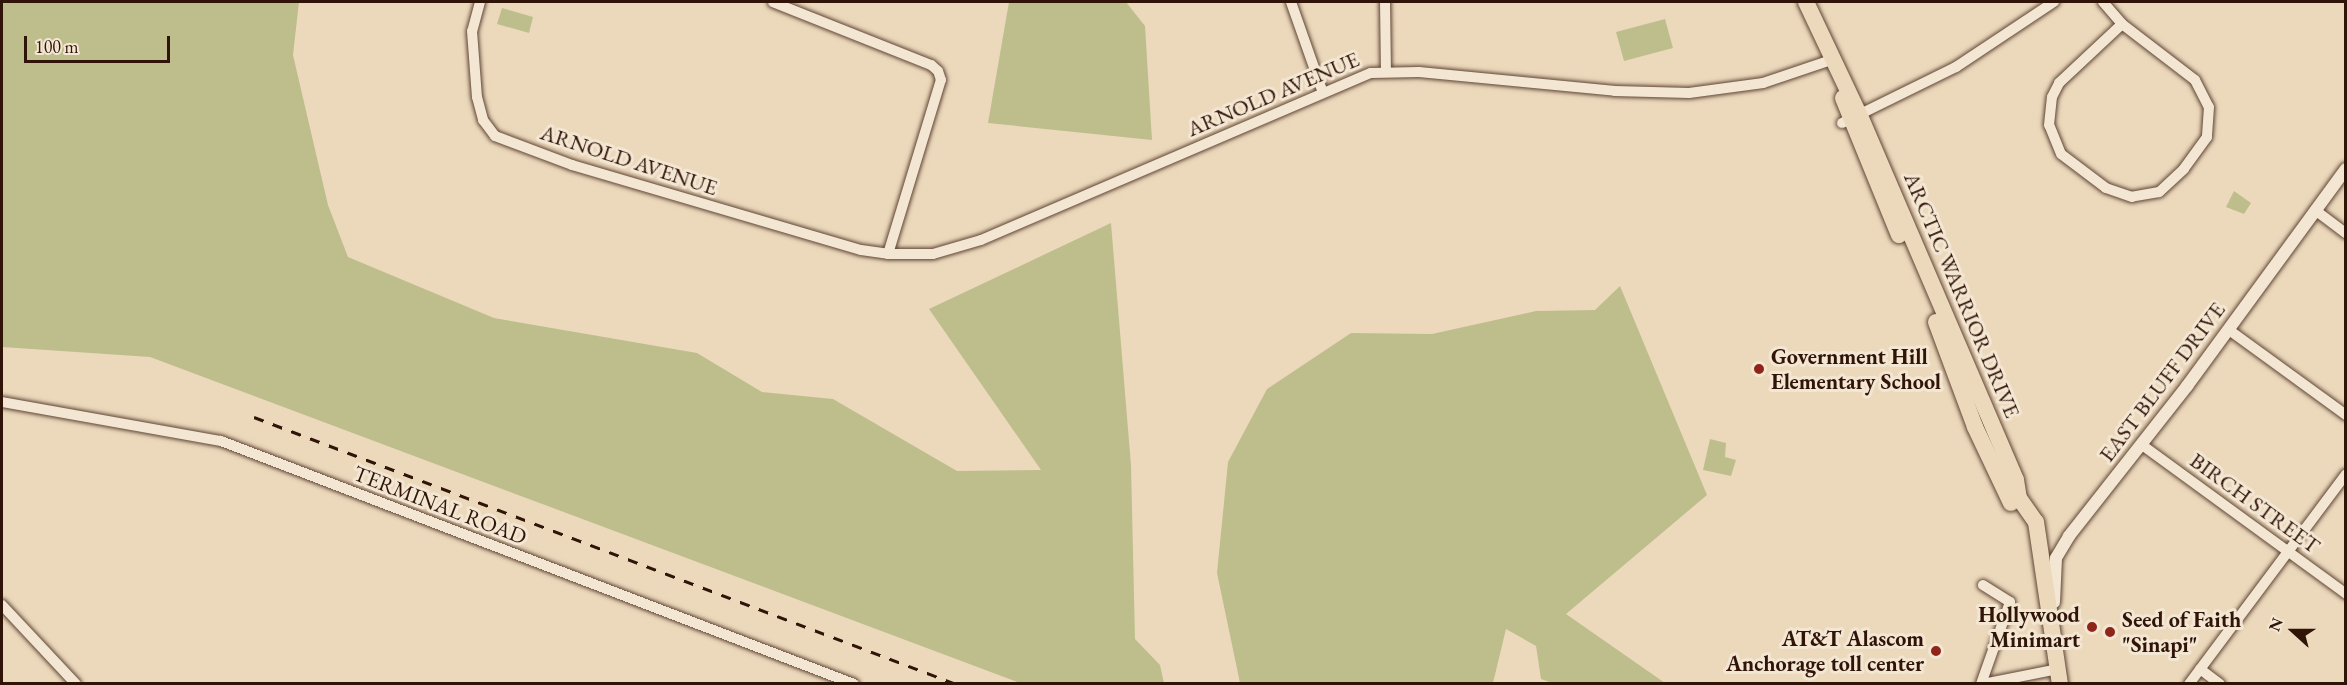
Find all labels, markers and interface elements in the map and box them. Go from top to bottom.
scale bar [27,24,172,62]
text: 100 m [35,35,79,58]
street label: ARNOLD AVENUE [1183,46,1363,142]
street label: ARNOLD AVENUE [537,119,721,201]
street label: ARCTIC WARRIOR DRIVE [1898,168,2026,422]
street label: EAST BLUFF DRIVE [2093,297,2231,467]
place label: Government Hill Elementary School [1771,343,1941,394]
marker: Government Hill Elementary School [1752,362,1766,376]
street label: BIRCH STREET [2185,447,2325,559]
street label: TERMINAL ROAD [350,460,530,550]
place label: Hollywood Minimart [1978,601,2080,652]
north arrow [2263,601,2323,661]
place label: Seed of Faith "Sinapi" [2122,606,2241,658]
text: N [2264,615,2288,634]
marker: Hollywood Minimart [2085,620,2099,634]
place label: AT&T Alascom Anchorage toll center [1726,625,1924,676]
marker: Seed of Faith "Sinapi" [2103,625,2117,639]
marker: AT&T Alascom Anchorage toll center [1929,644,1943,658]

